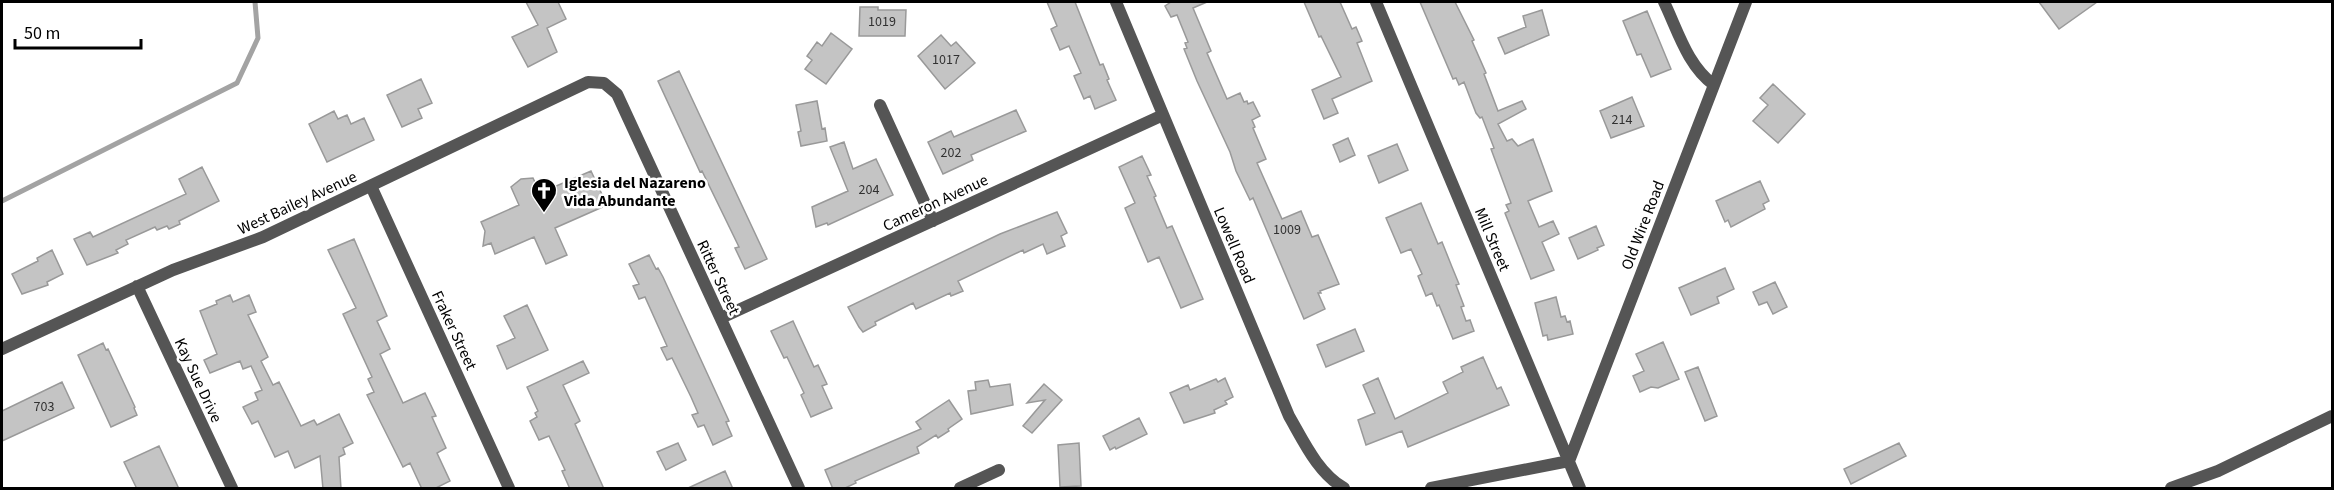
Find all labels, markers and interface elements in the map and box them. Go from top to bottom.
scale bar [15,12,141,50]
house number: 1019 [868,12,896,32]
text: 50 m [24,21,60,46]
house number: 1017 [932,50,960,70]
house number: 214 [1612,110,1632,130]
house number: 202 [941,143,961,163]
street label: West Bailey Avenue [234,166,361,240]
street label: Cameron Avenue [879,169,992,237]
place label: Iglesia del Nazareno Vida Abundante [563,172,706,212]
church icon: Iglesia del Nazareno Vida Abundante [529,176,559,214]
street label: Old Wire Road [1616,177,1670,273]
house number: 204 [859,180,879,200]
street label: Lowell Road [1208,204,1260,287]
street label: Mill Street [1469,204,1516,275]
house number: 1009 [1273,220,1301,240]
street label: Ritter Street [691,236,745,319]
street label: Fraker Street [426,287,482,374]
street label: Kay Sue Drive [169,335,227,426]
house number: 703 [34,397,54,417]

